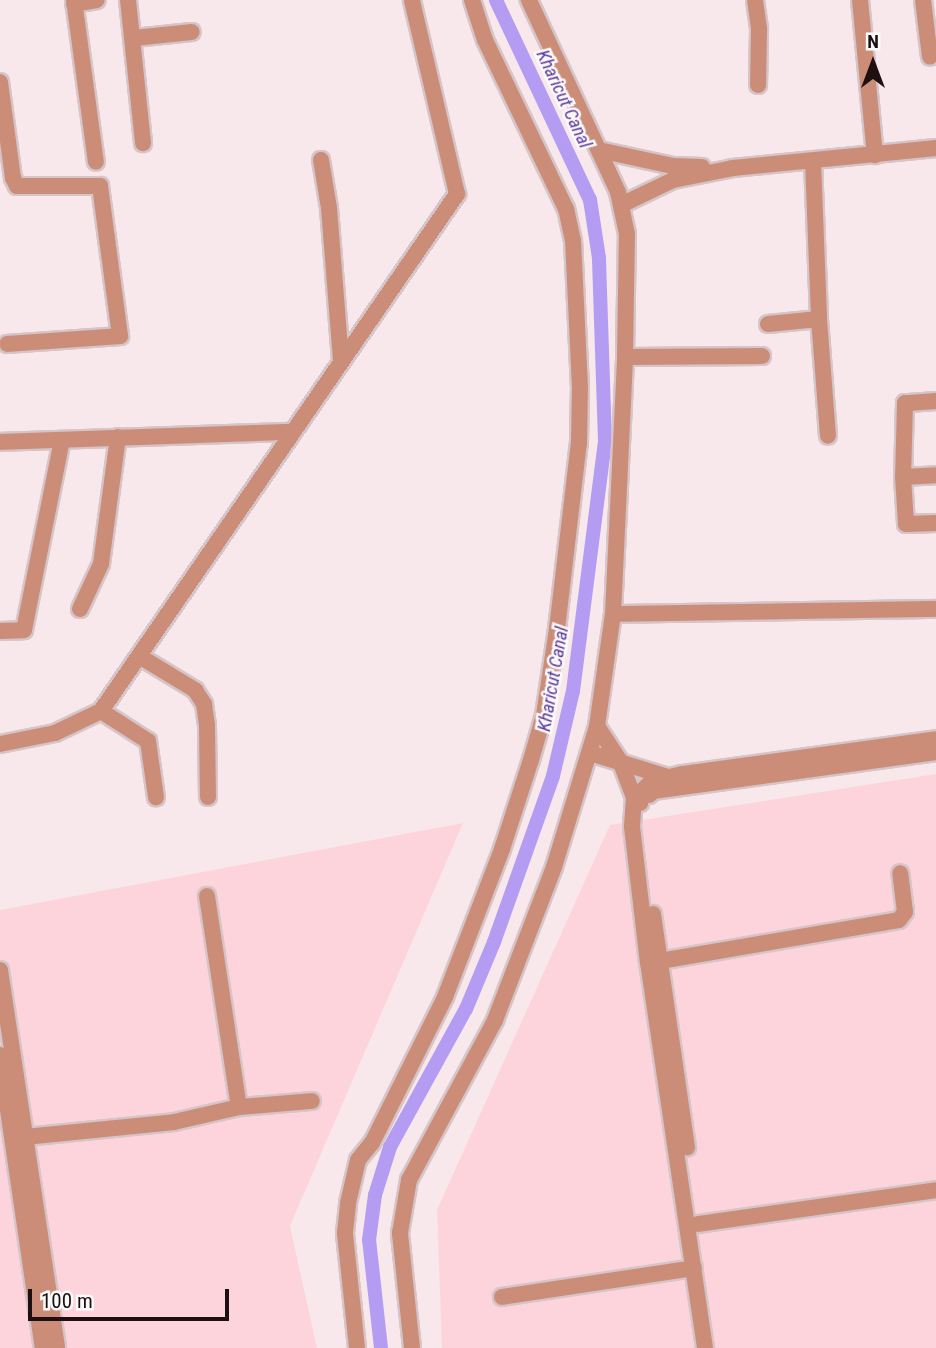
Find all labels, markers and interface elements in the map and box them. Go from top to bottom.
north arrow [838,28,908,98]
text: N [867,30,879,53]
water label: Kharicut Canal [531,46,597,152]
water label: Kharicut Canal [533,625,573,733]
scale bar [32,1274,233,1318]
text: 100 m [41,1289,93,1313]

